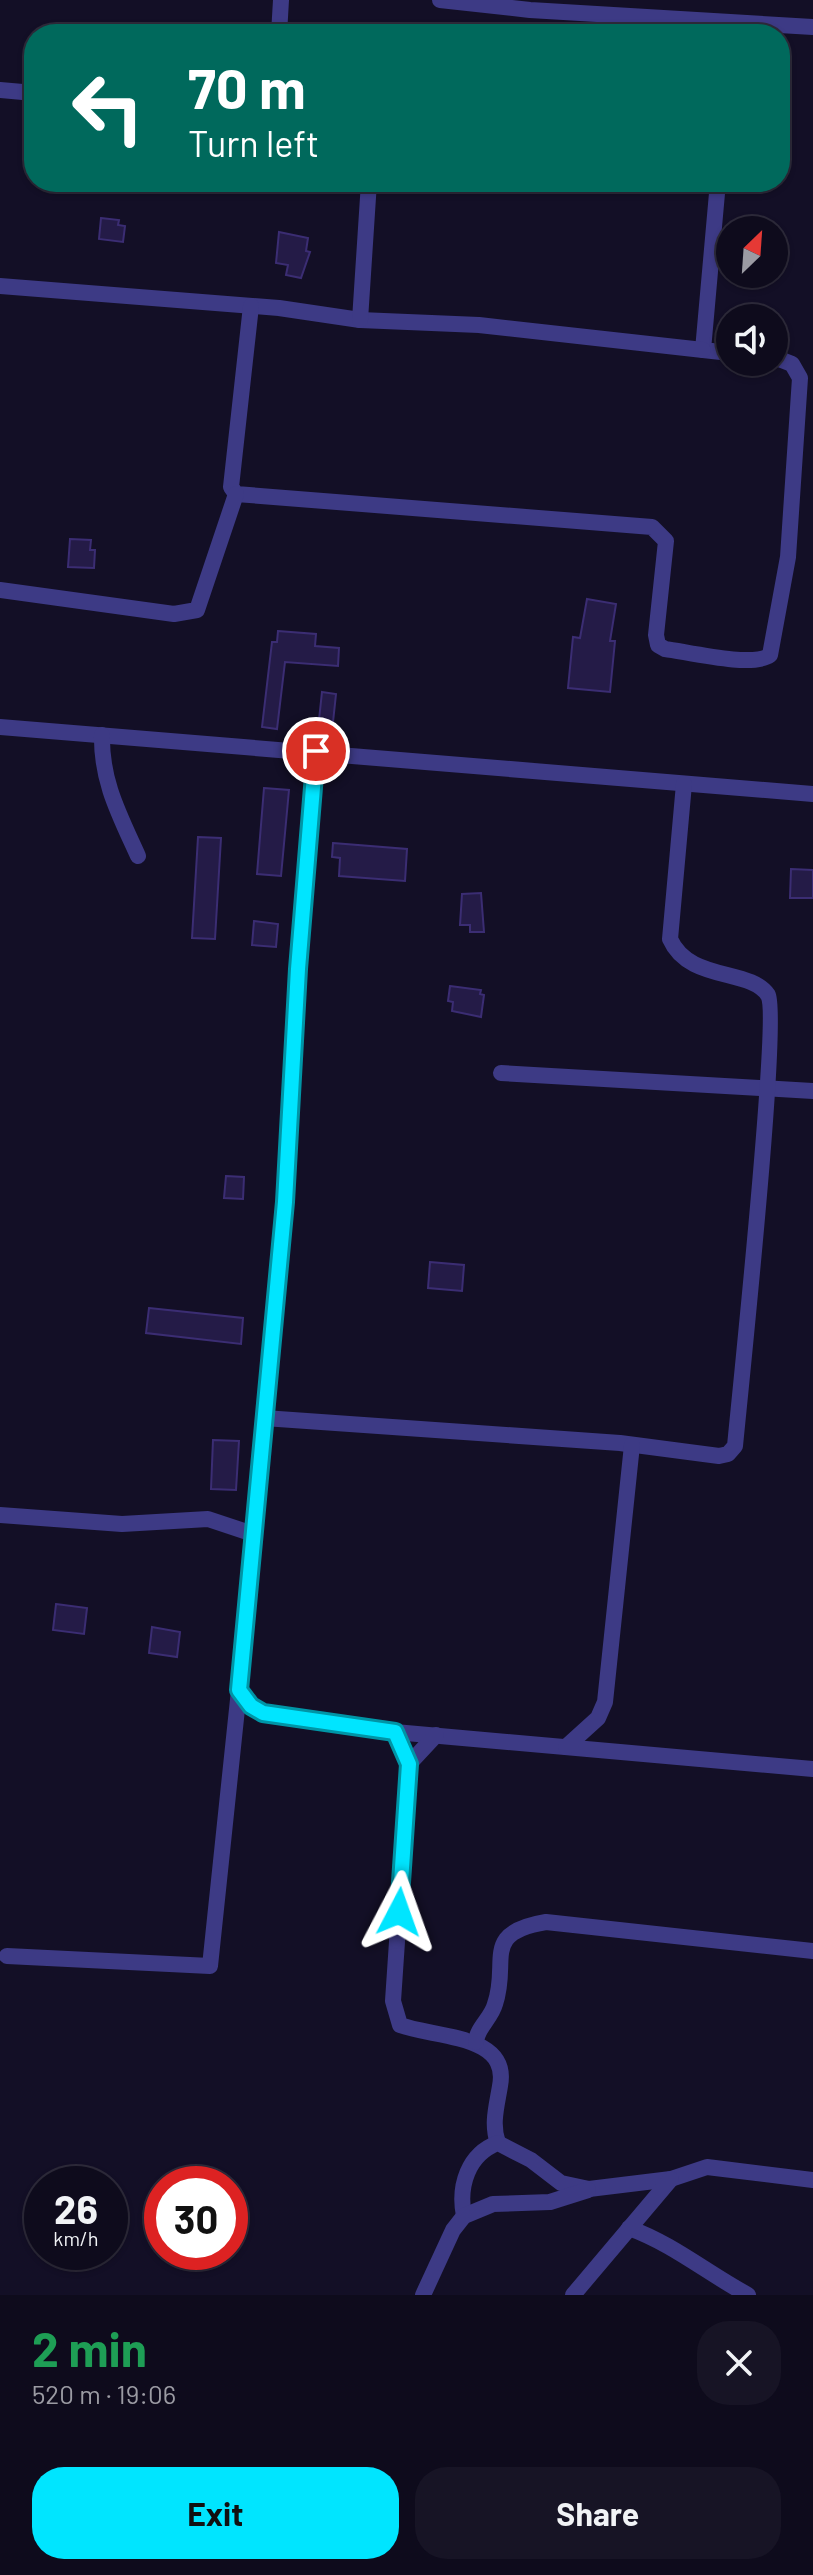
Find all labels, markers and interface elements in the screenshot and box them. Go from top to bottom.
text: 70 m [188,53,306,120]
icon: left [56,56,160,160]
text: Turn left [188,121,319,164]
north arrow [716,216,788,288]
map controls [716,216,788,376]
button: sound [716,304,788,376]
pin [282,717,350,785]
icon: arrive [294,729,338,773]
position arrow [357,1870,441,1954]
speed limit sign: 30 [144,2166,248,2270]
text: 26 [54,2184,98,2232]
text: km/h [53,2226,99,2250]
text: 2 min [32,2319,147,2377]
button: close [697,2321,781,2405]
text: 520 m · 19:06 [32,2378,176,2409]
button: Exit [32,2467,399,2559]
button: Share [415,2467,781,2559]

